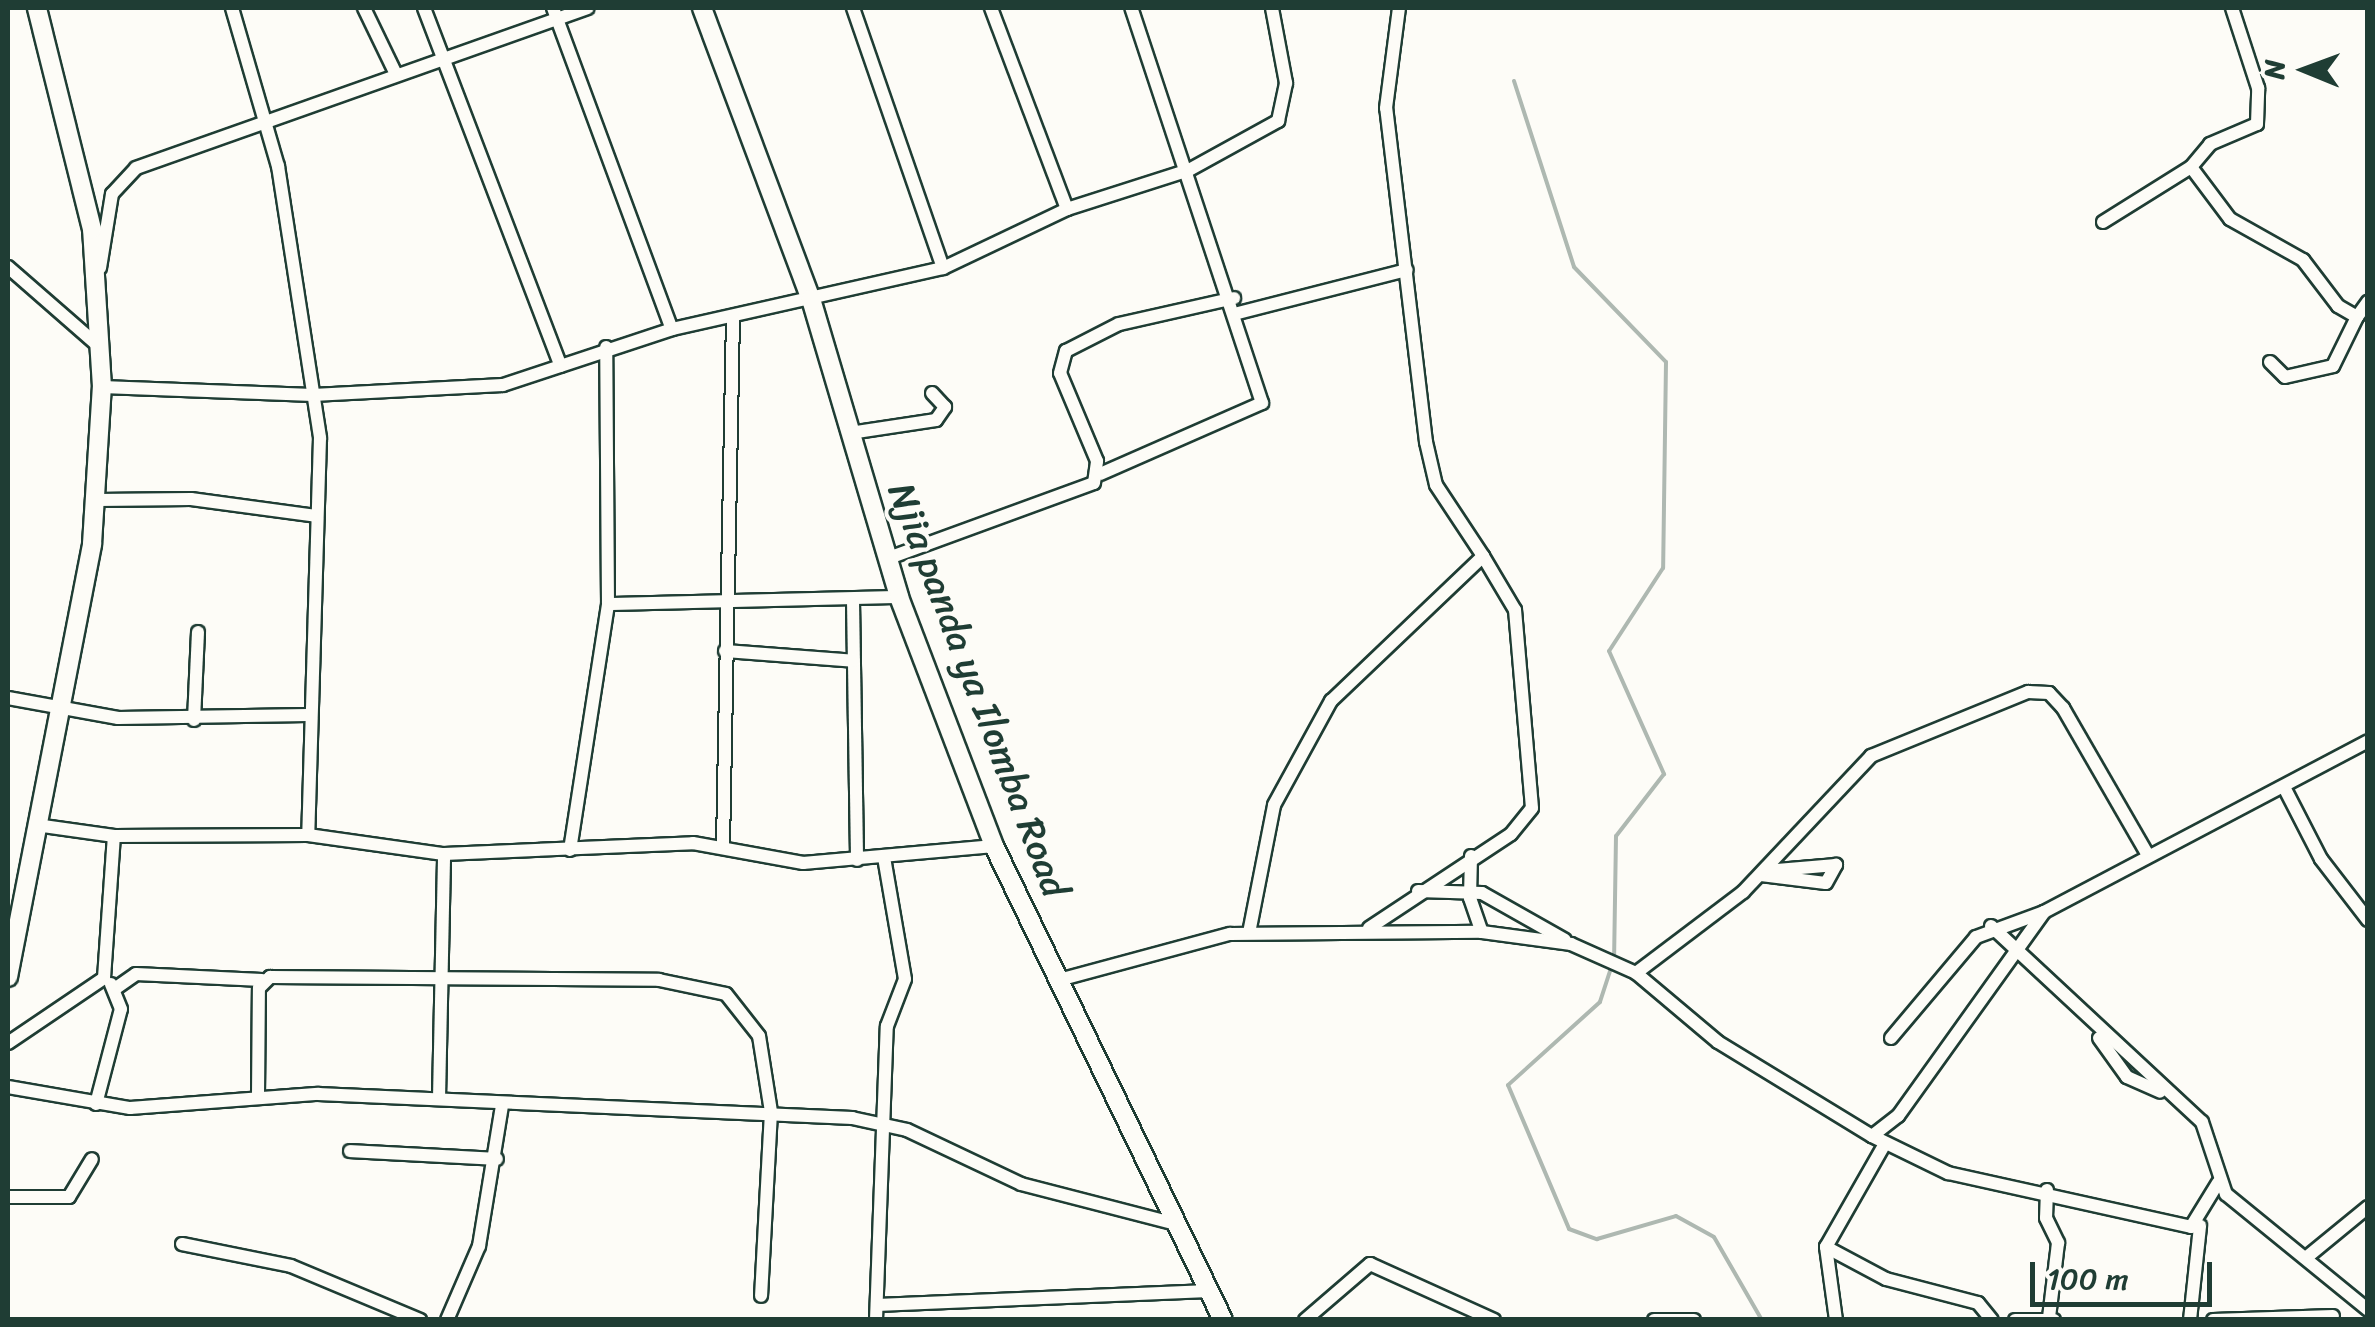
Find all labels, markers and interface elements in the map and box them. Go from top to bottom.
north arrow [2255,20,2355,120]
text: N [2250,59,2299,80]
street label: Njia panda ya Ilomba Road [878,476,1078,904]
scale bar [2035,1242,2218,1304]
text: 100 m [2047,1252,2129,1306]

